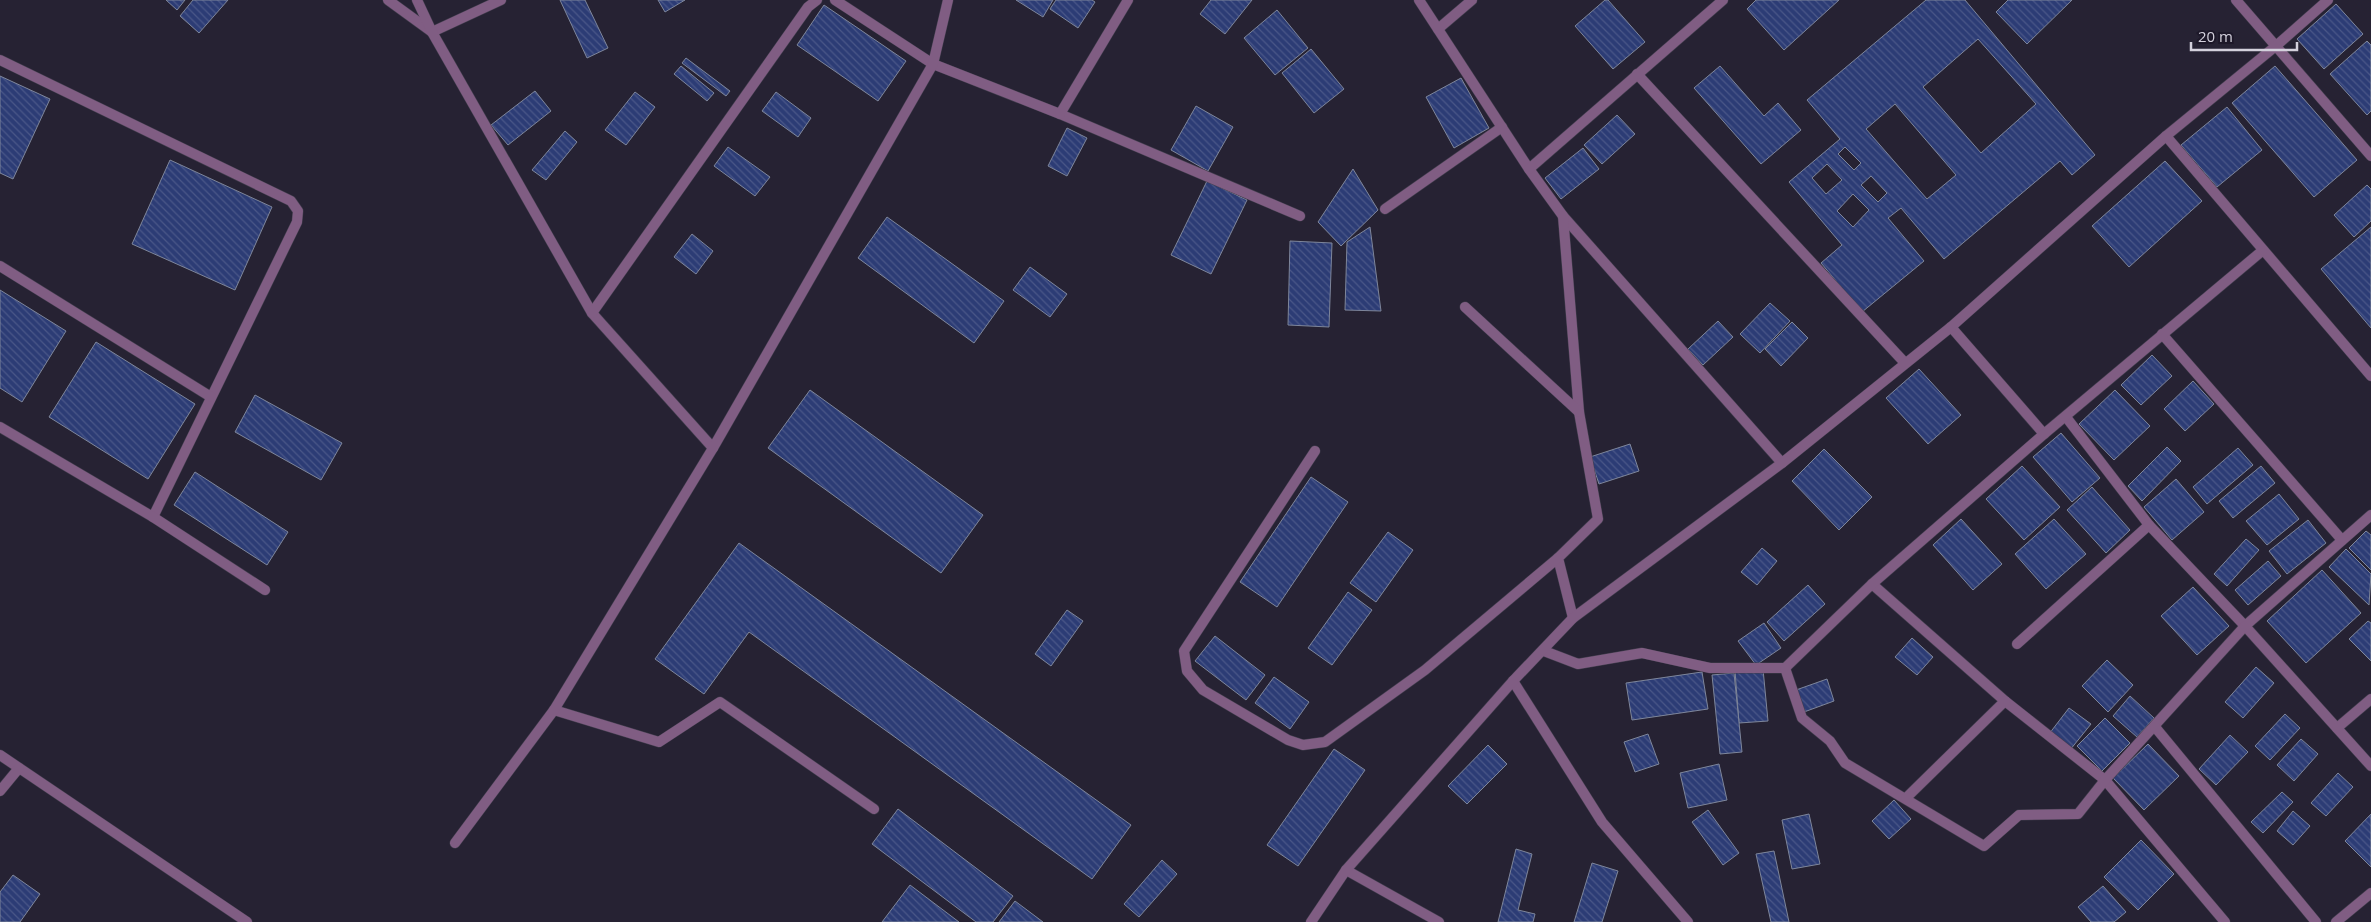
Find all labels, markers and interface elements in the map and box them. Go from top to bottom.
scale bar [2191,20,2297,52]
text: 20 m [2198,26,2233,46]

